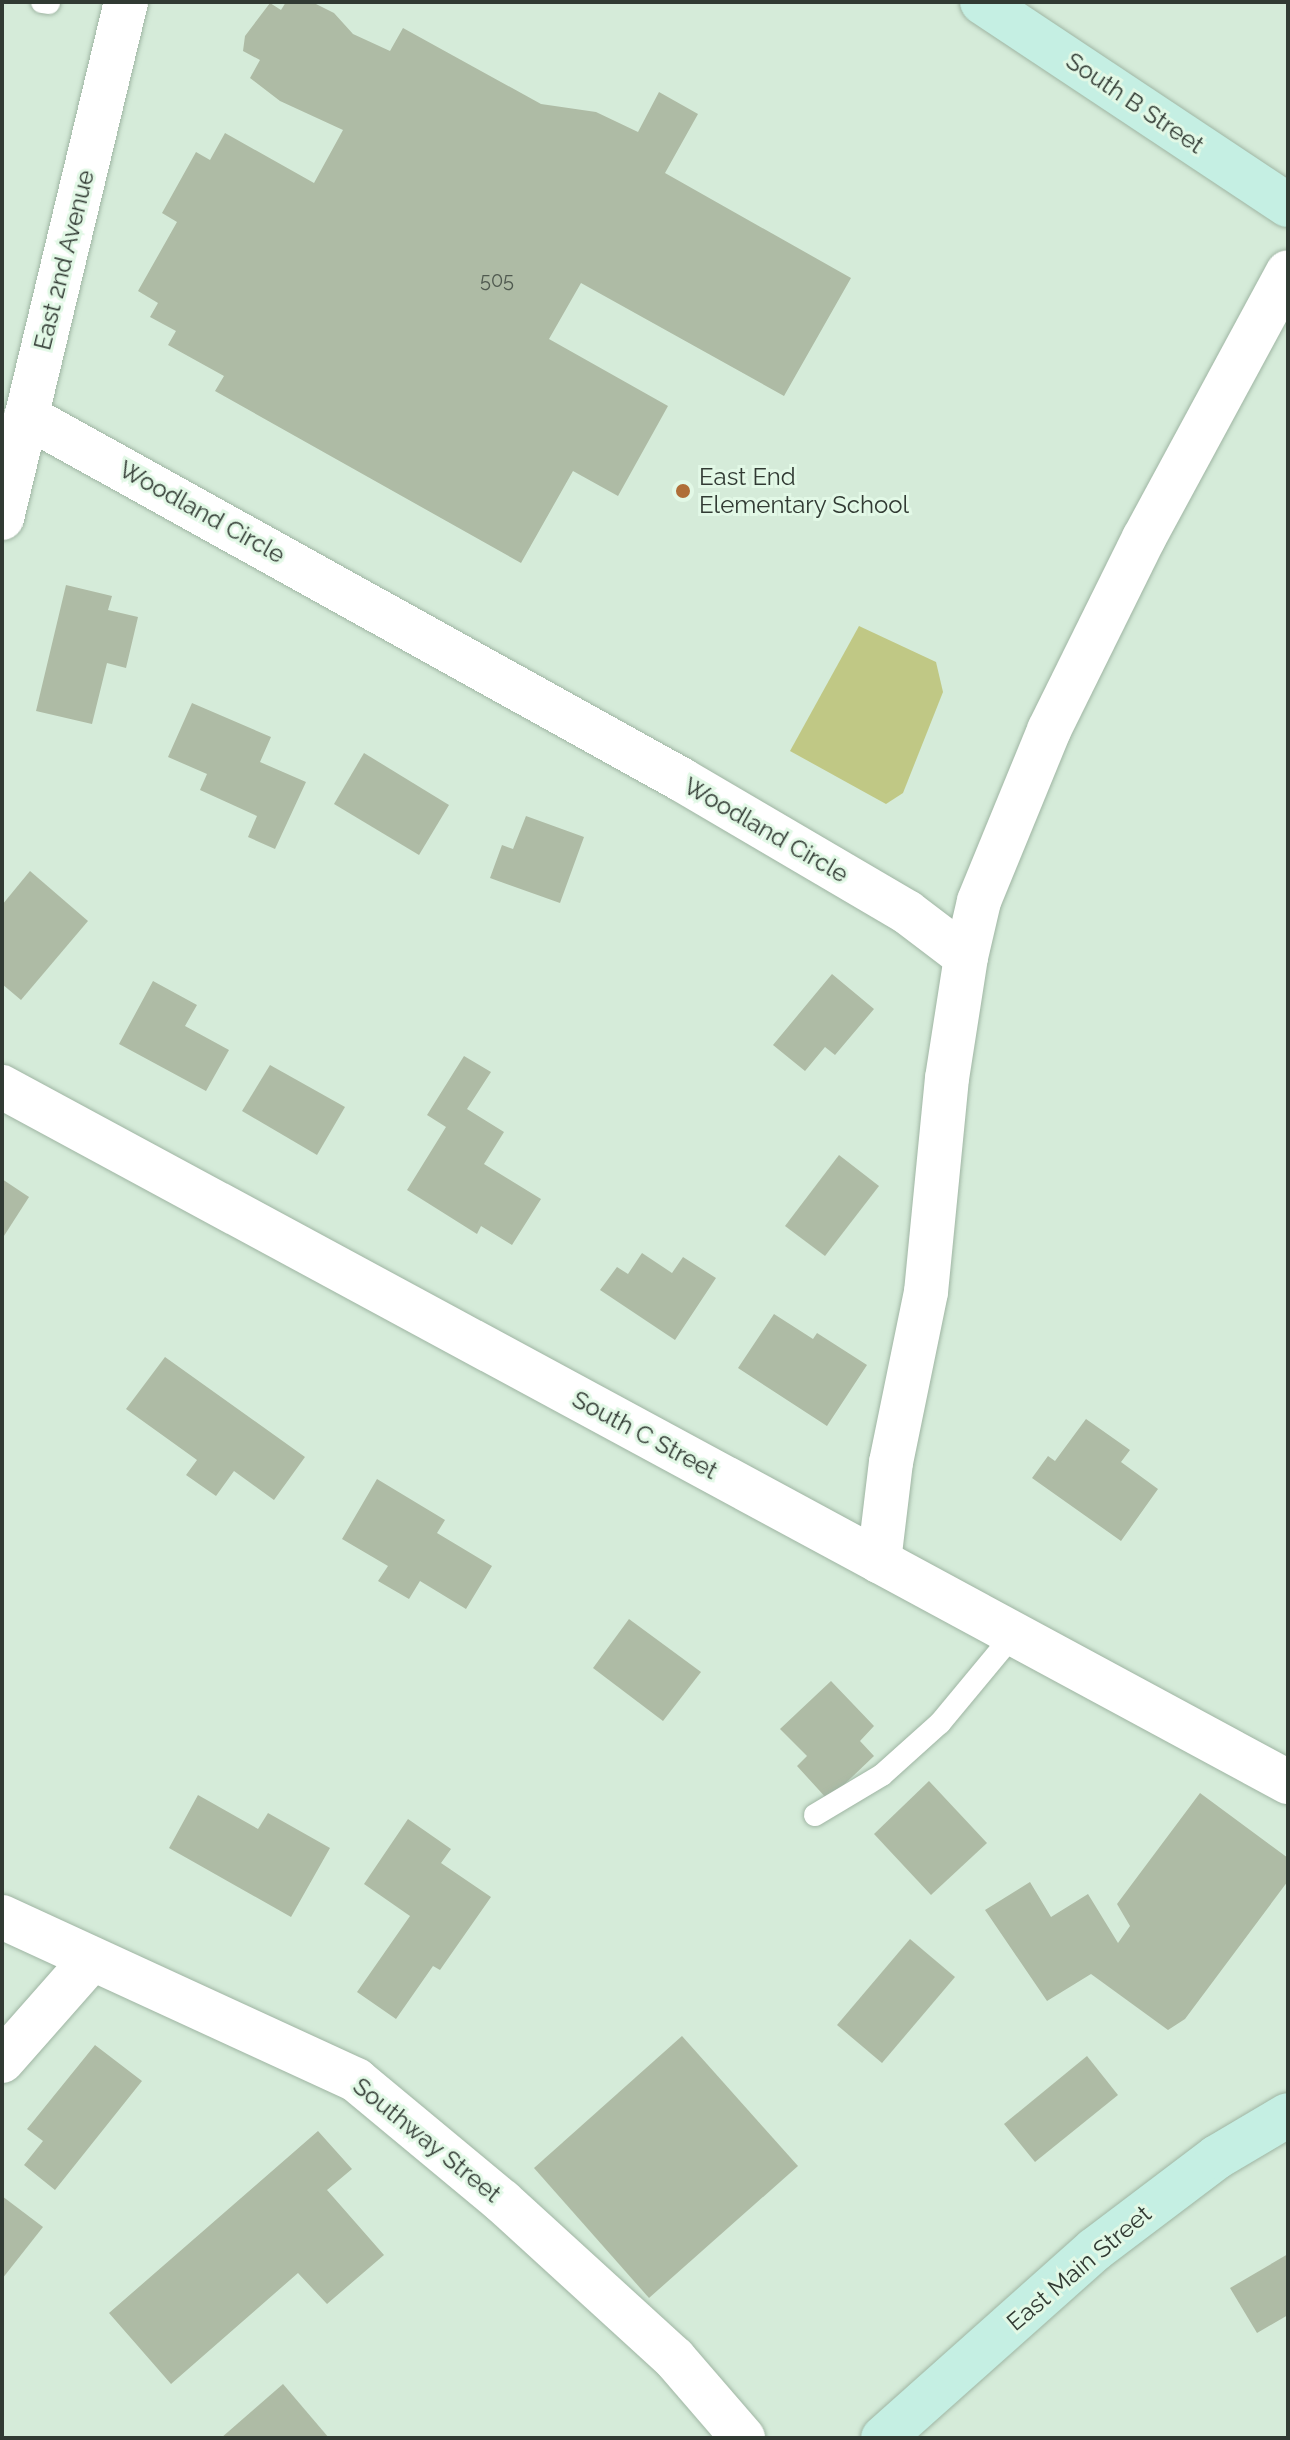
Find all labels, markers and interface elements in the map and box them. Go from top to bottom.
street label: South B Street [1061,46,1209,160]
street label: East 2nd Avenue [28,167,100,353]
house number: 505 [480,268,514,292]
street label: Woodland Circle [114,455,290,569]
place label: East End Elementary School [699,463,910,519]
marker: East End Elementary School [674,482,692,500]
street label: Woodland Circle [679,771,853,889]
street label: South C Street [567,1385,723,1485]
street label: Southway Street [347,2071,507,2209]
street label: East Main Street [1001,2199,1157,2337]

